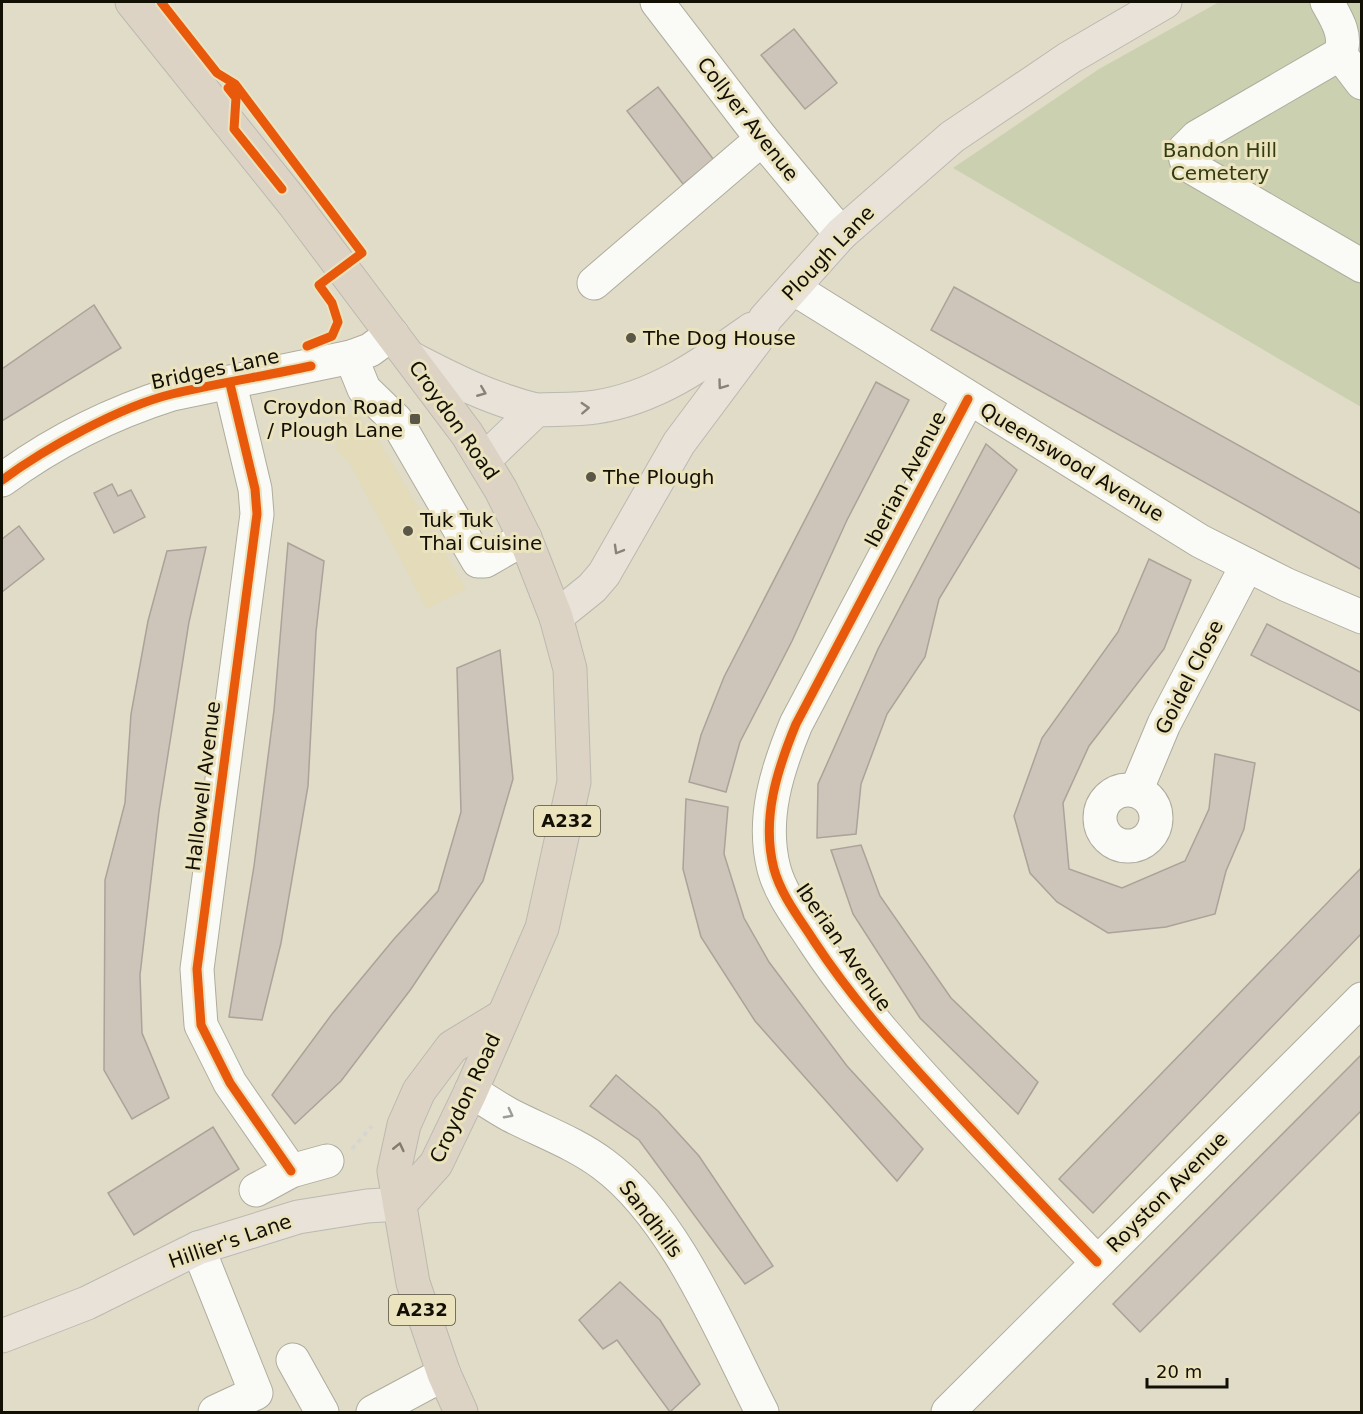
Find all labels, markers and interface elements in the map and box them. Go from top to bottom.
street label: Collyer Avenue [692,52,804,186]
park label: Bandon Hill Cemetery [1163,138,1277,185]
street label: Plough Lane [777,201,879,305]
place label: The Dog House [642,326,796,350]
marker: The Dog House [624,331,638,345]
street label: Bridges Lane [149,344,281,394]
street label: Croydon Road [404,356,504,484]
one-way arrow [718,379,729,390]
one-way arrow [476,385,487,397]
place label: Croydon Road / Plough Lane [263,395,403,442]
street label: Queenswood Avenue [976,398,1168,526]
one-way arrow [580,401,589,414]
street label: Iberian Avenue [859,407,951,551]
marker: Croydon Road / Plough Lane [408,412,422,426]
place label: The Plough [602,465,714,489]
marker: The Plough [584,470,598,484]
place label: Tuk Tuk Thai Cuisine [419,508,542,555]
marker: Tuk Tuk Thai Cuisine [401,524,415,538]
one-way arrow [614,544,625,554]
street label: Goidel Close [1150,616,1228,738]
street label: Hallowell Avenue [181,700,225,872]
road number: A232 [534,806,600,836]
street label: Iberian Avenue [791,879,897,1015]
street label: Croydon Road [425,1029,505,1167]
one-way arrow [503,1107,513,1118]
street label: Royston Avenue [1102,1127,1232,1257]
one-way arrow [392,1142,405,1152]
street label: Sandhills [614,1176,688,1262]
street label: Hillier's Lane [165,1209,295,1273]
road number: A232 [389,1295,455,1325]
scale bar [1147,1351,1226,1389]
text: 20 m [1156,1361,1202,1382]

